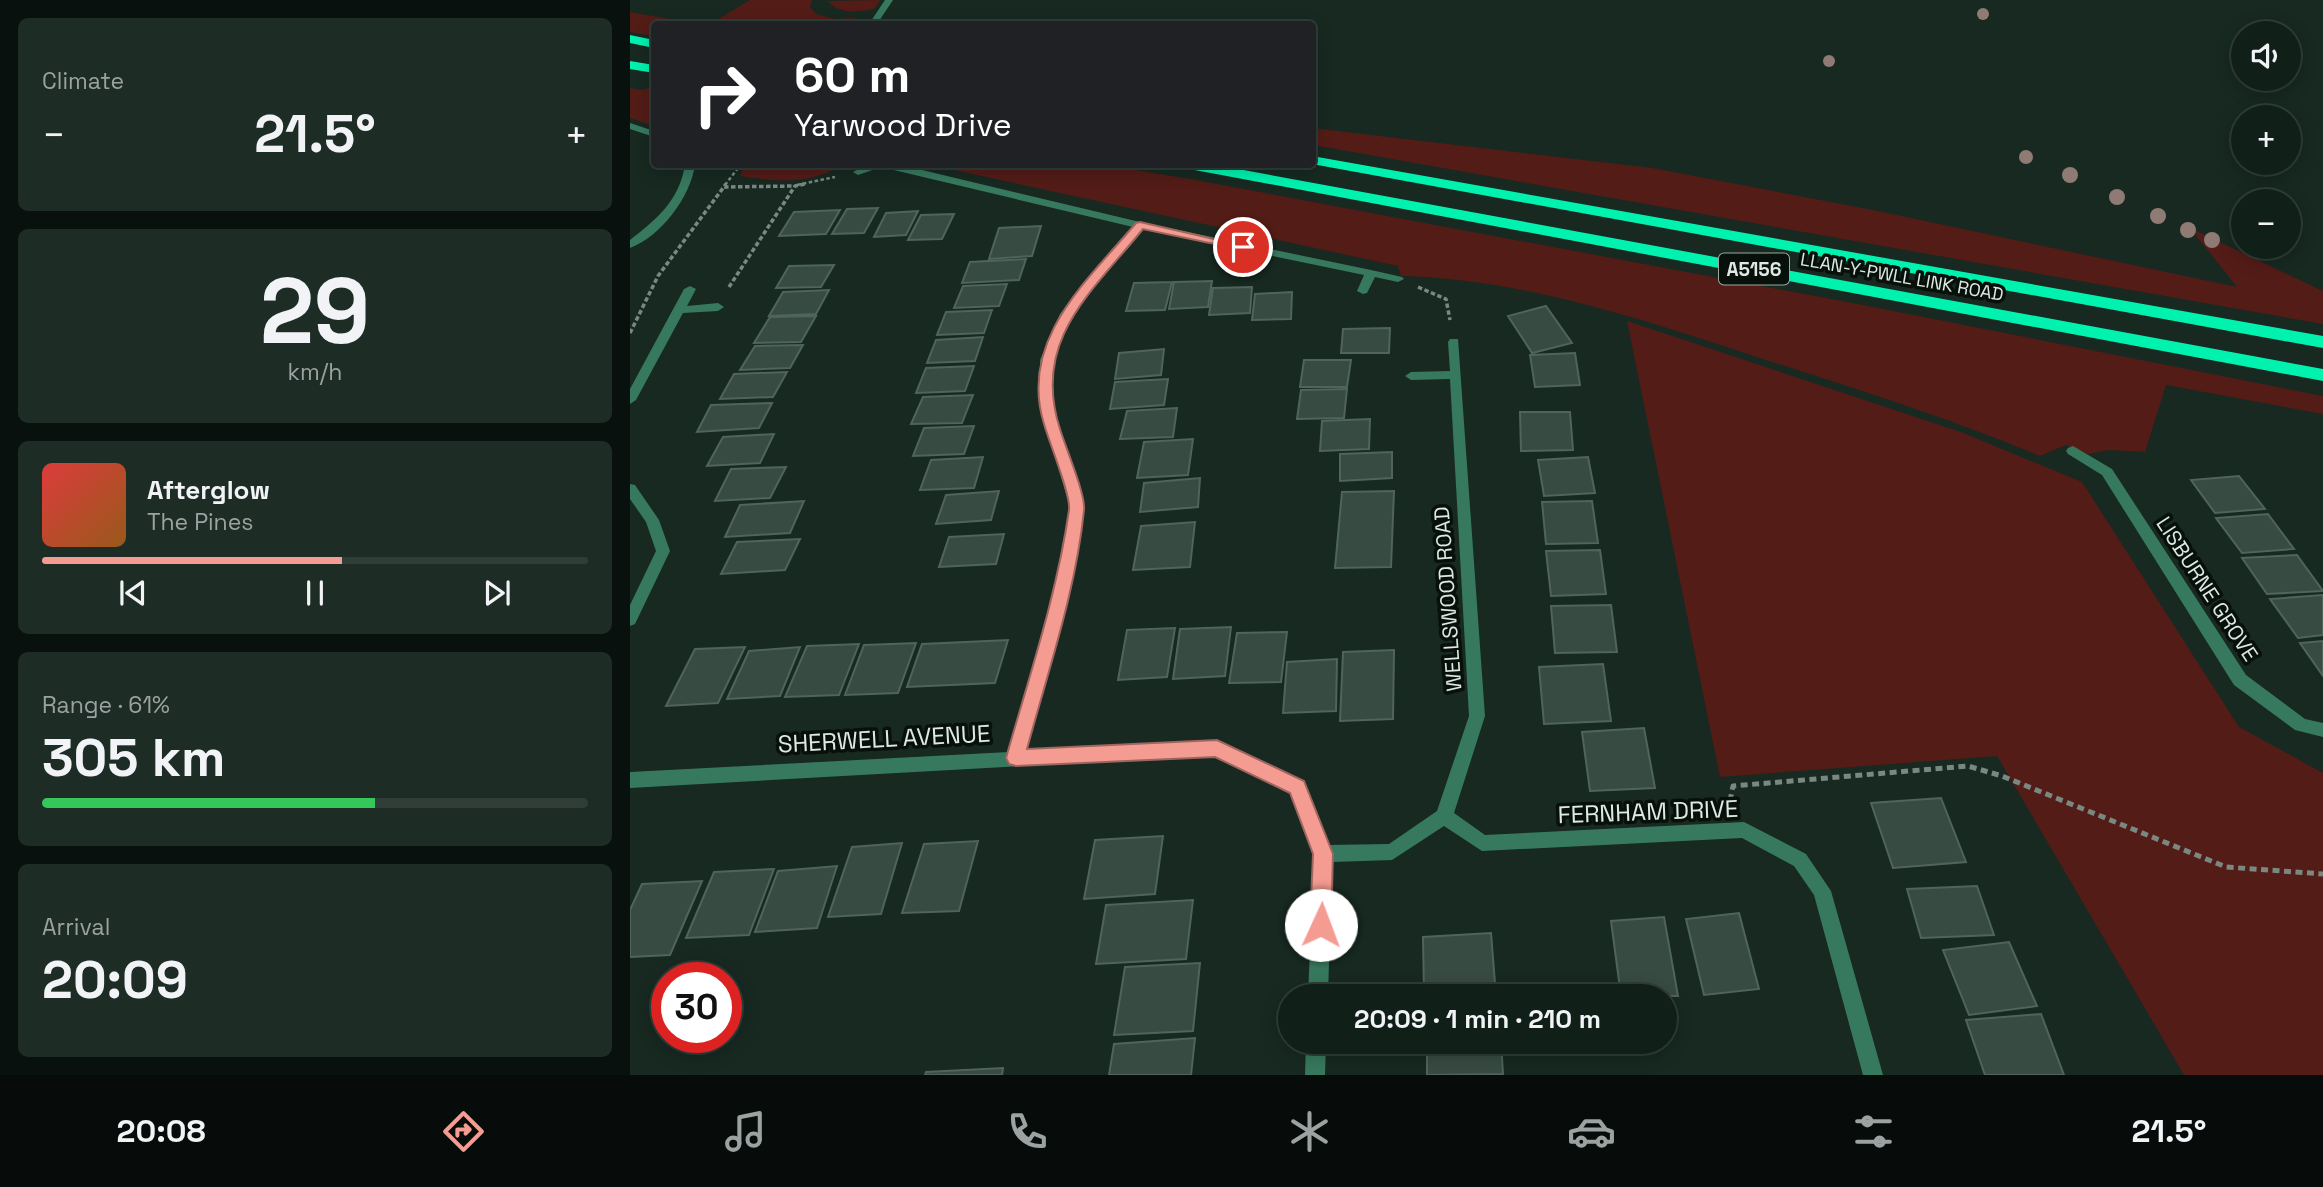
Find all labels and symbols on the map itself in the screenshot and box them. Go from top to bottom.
pin [1213,217,1273,277]
street label: LLAN-Y-PWLL LINK ROAD [1799,247,2005,306]
road number: A5156 [1719,254,1789,284]
street label: WELLSWOOD ROAD [1428,506,1467,692]
street label: LISBURNE GROVE [2151,511,2264,666]
street label: SHERWELL AVENUE [777,717,991,760]
street label: FERNHAM DRIVE [1557,793,1739,830]
position arrow [1284,888,1358,962]
speed limit sign: 30 [651,962,742,1053]

